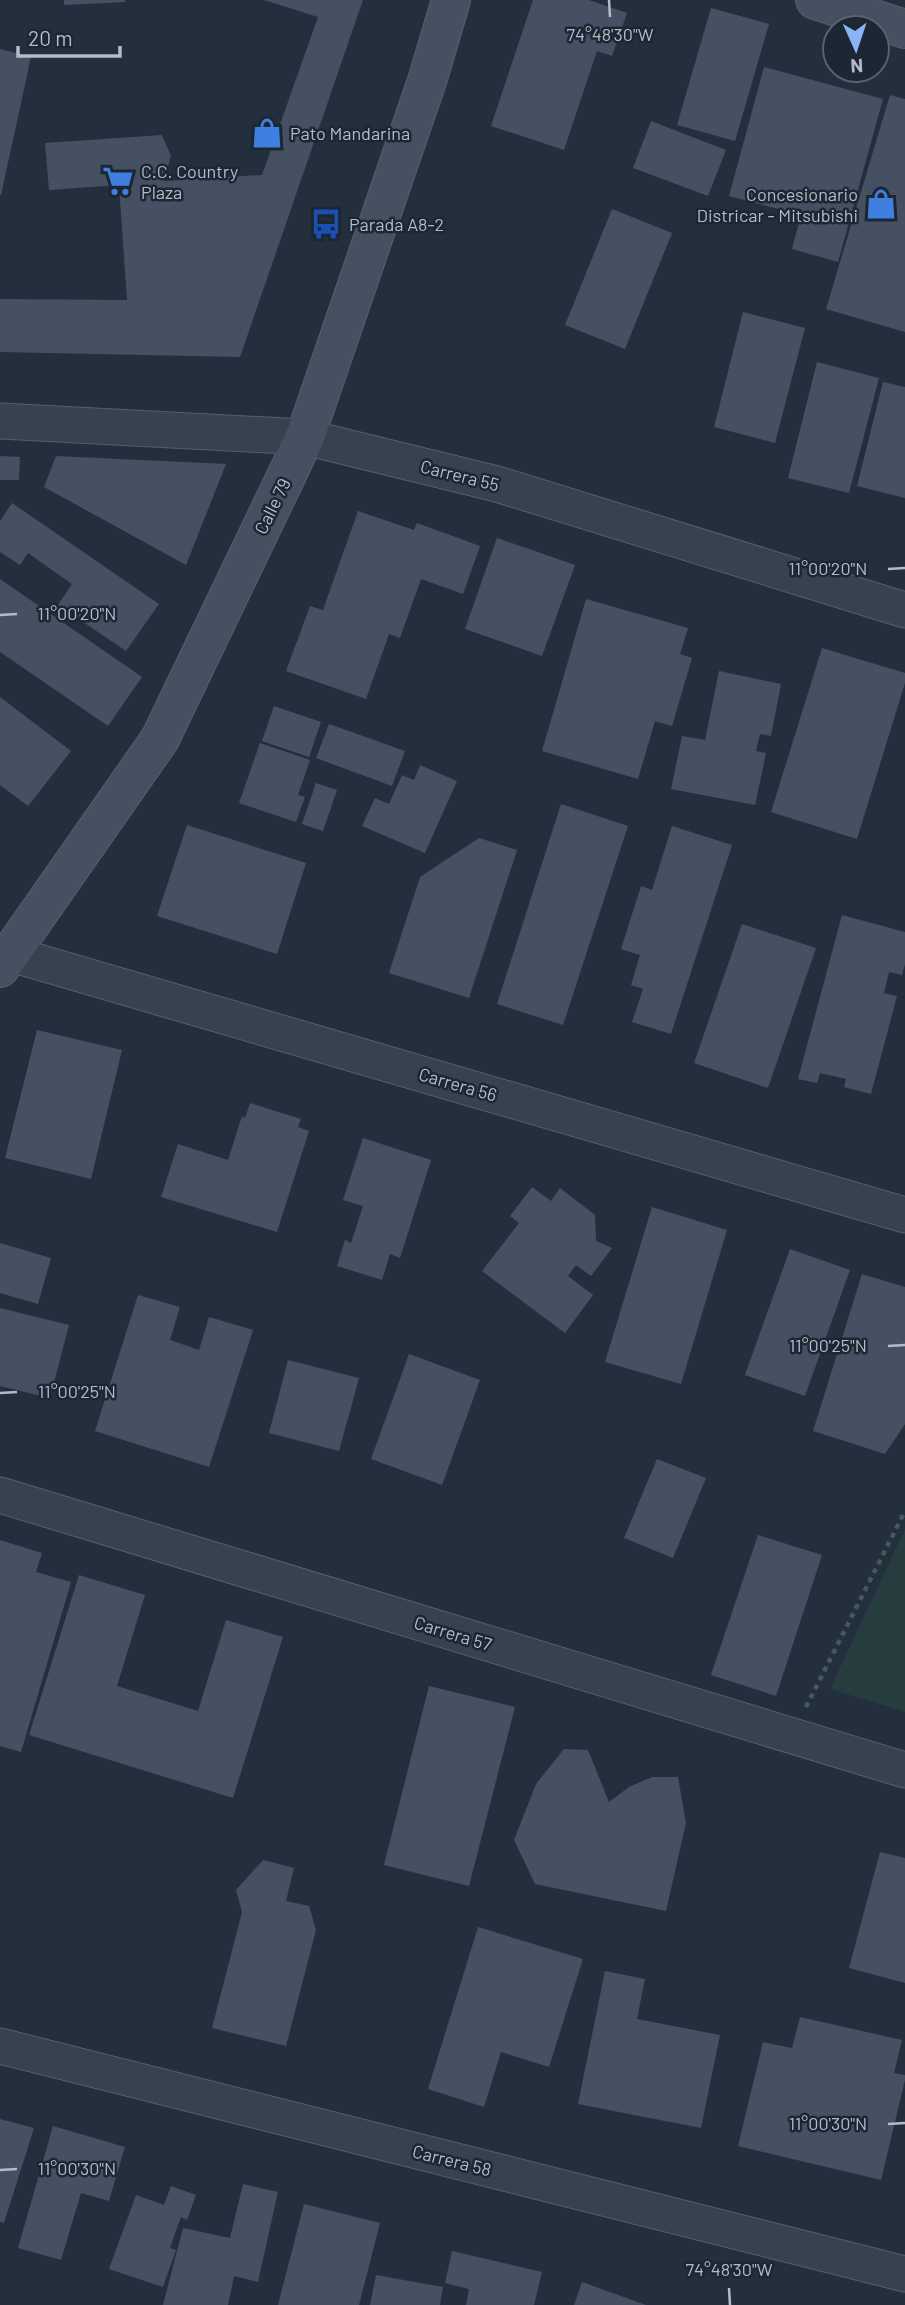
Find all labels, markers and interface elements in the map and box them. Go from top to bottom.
scale bar [18,14,119,58]
north arrow [821,14,891,84]
text: 74°48'30"W [567,23,654,45]
text: 20 m [28,25,73,50]
text: N [850,55,864,78]
shop icon: Pato Mandarina [250,116,284,150]
place label: Pato Mandarina [290,122,410,144]
place label: C.C. Country Plaza [141,160,238,203]
supermarket icon: C.C. Country Plaza [101,164,135,198]
place label: Concesionario Districar - Mitsubishi [697,183,858,226]
shop icon: Concesionario Districar - Mitsubishi [864,187,898,221]
bus stop icon: Parada A8-2 [309,207,343,241]
place label: Parada A8-2 [349,213,444,235]
street label: Carrera 55 [418,455,502,495]
street label: Calle 79 [249,474,295,538]
text: 11°00'20"N [789,557,867,579]
text: 11°00'20"N [38,602,116,624]
street label: Carrera 56 [416,1062,500,1106]
text: 11°00'25"N [789,1334,867,1356]
text: 11°00'25"N [38,1380,116,1402]
street label: Carrera 57 [412,1611,495,1655]
text: 11°00'30"N [789,2112,867,2134]
street label: Carrera 58 [410,2140,494,2180]
text: 11°00'30"N [38,2157,116,2179]
text: 74°48'30"W [686,2258,773,2280]

